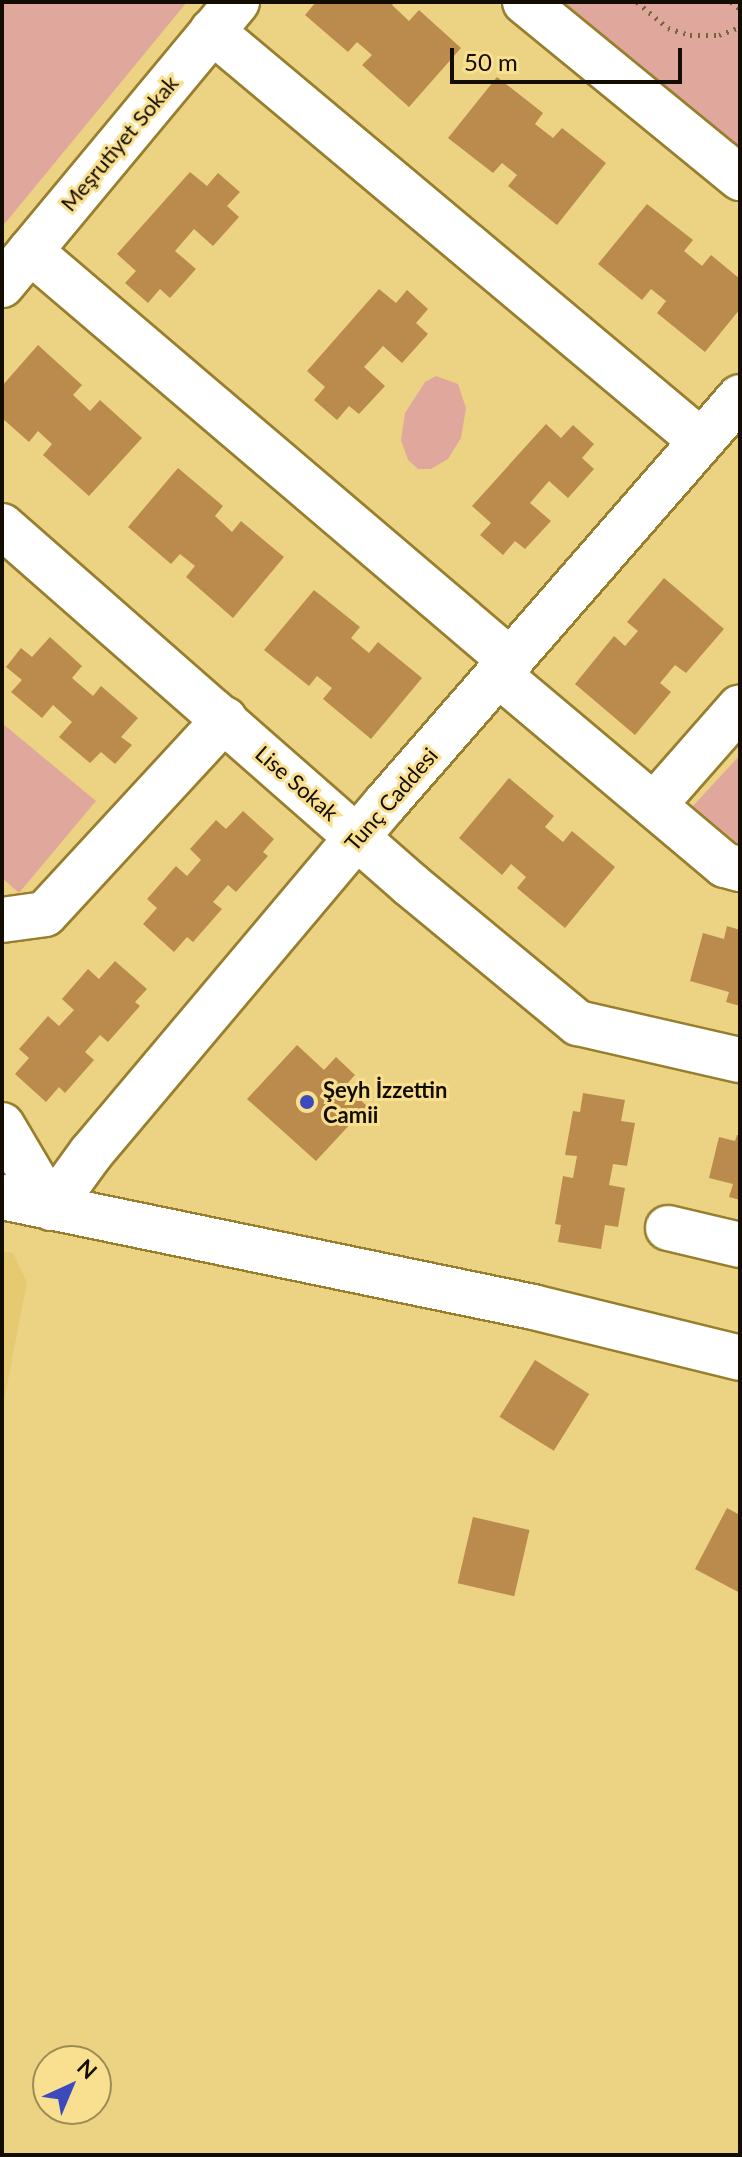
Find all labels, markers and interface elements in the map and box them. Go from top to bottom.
scale bar [454,32,686,82]
text: 50 m [464,47,518,76]
street label: Meşrutiyet Sokak [55,70,183,216]
street label: Lise Sokak [250,740,344,826]
street label: Tunç Caddesi [339,742,443,856]
place label: Şeyh İzzettin Camii [323,1076,447,1128]
marker: Şeyh İzzettin Camii [298,1093,316,1111]
north arrow [32,2045,112,2125]
text: N [72,2053,103,2084]

